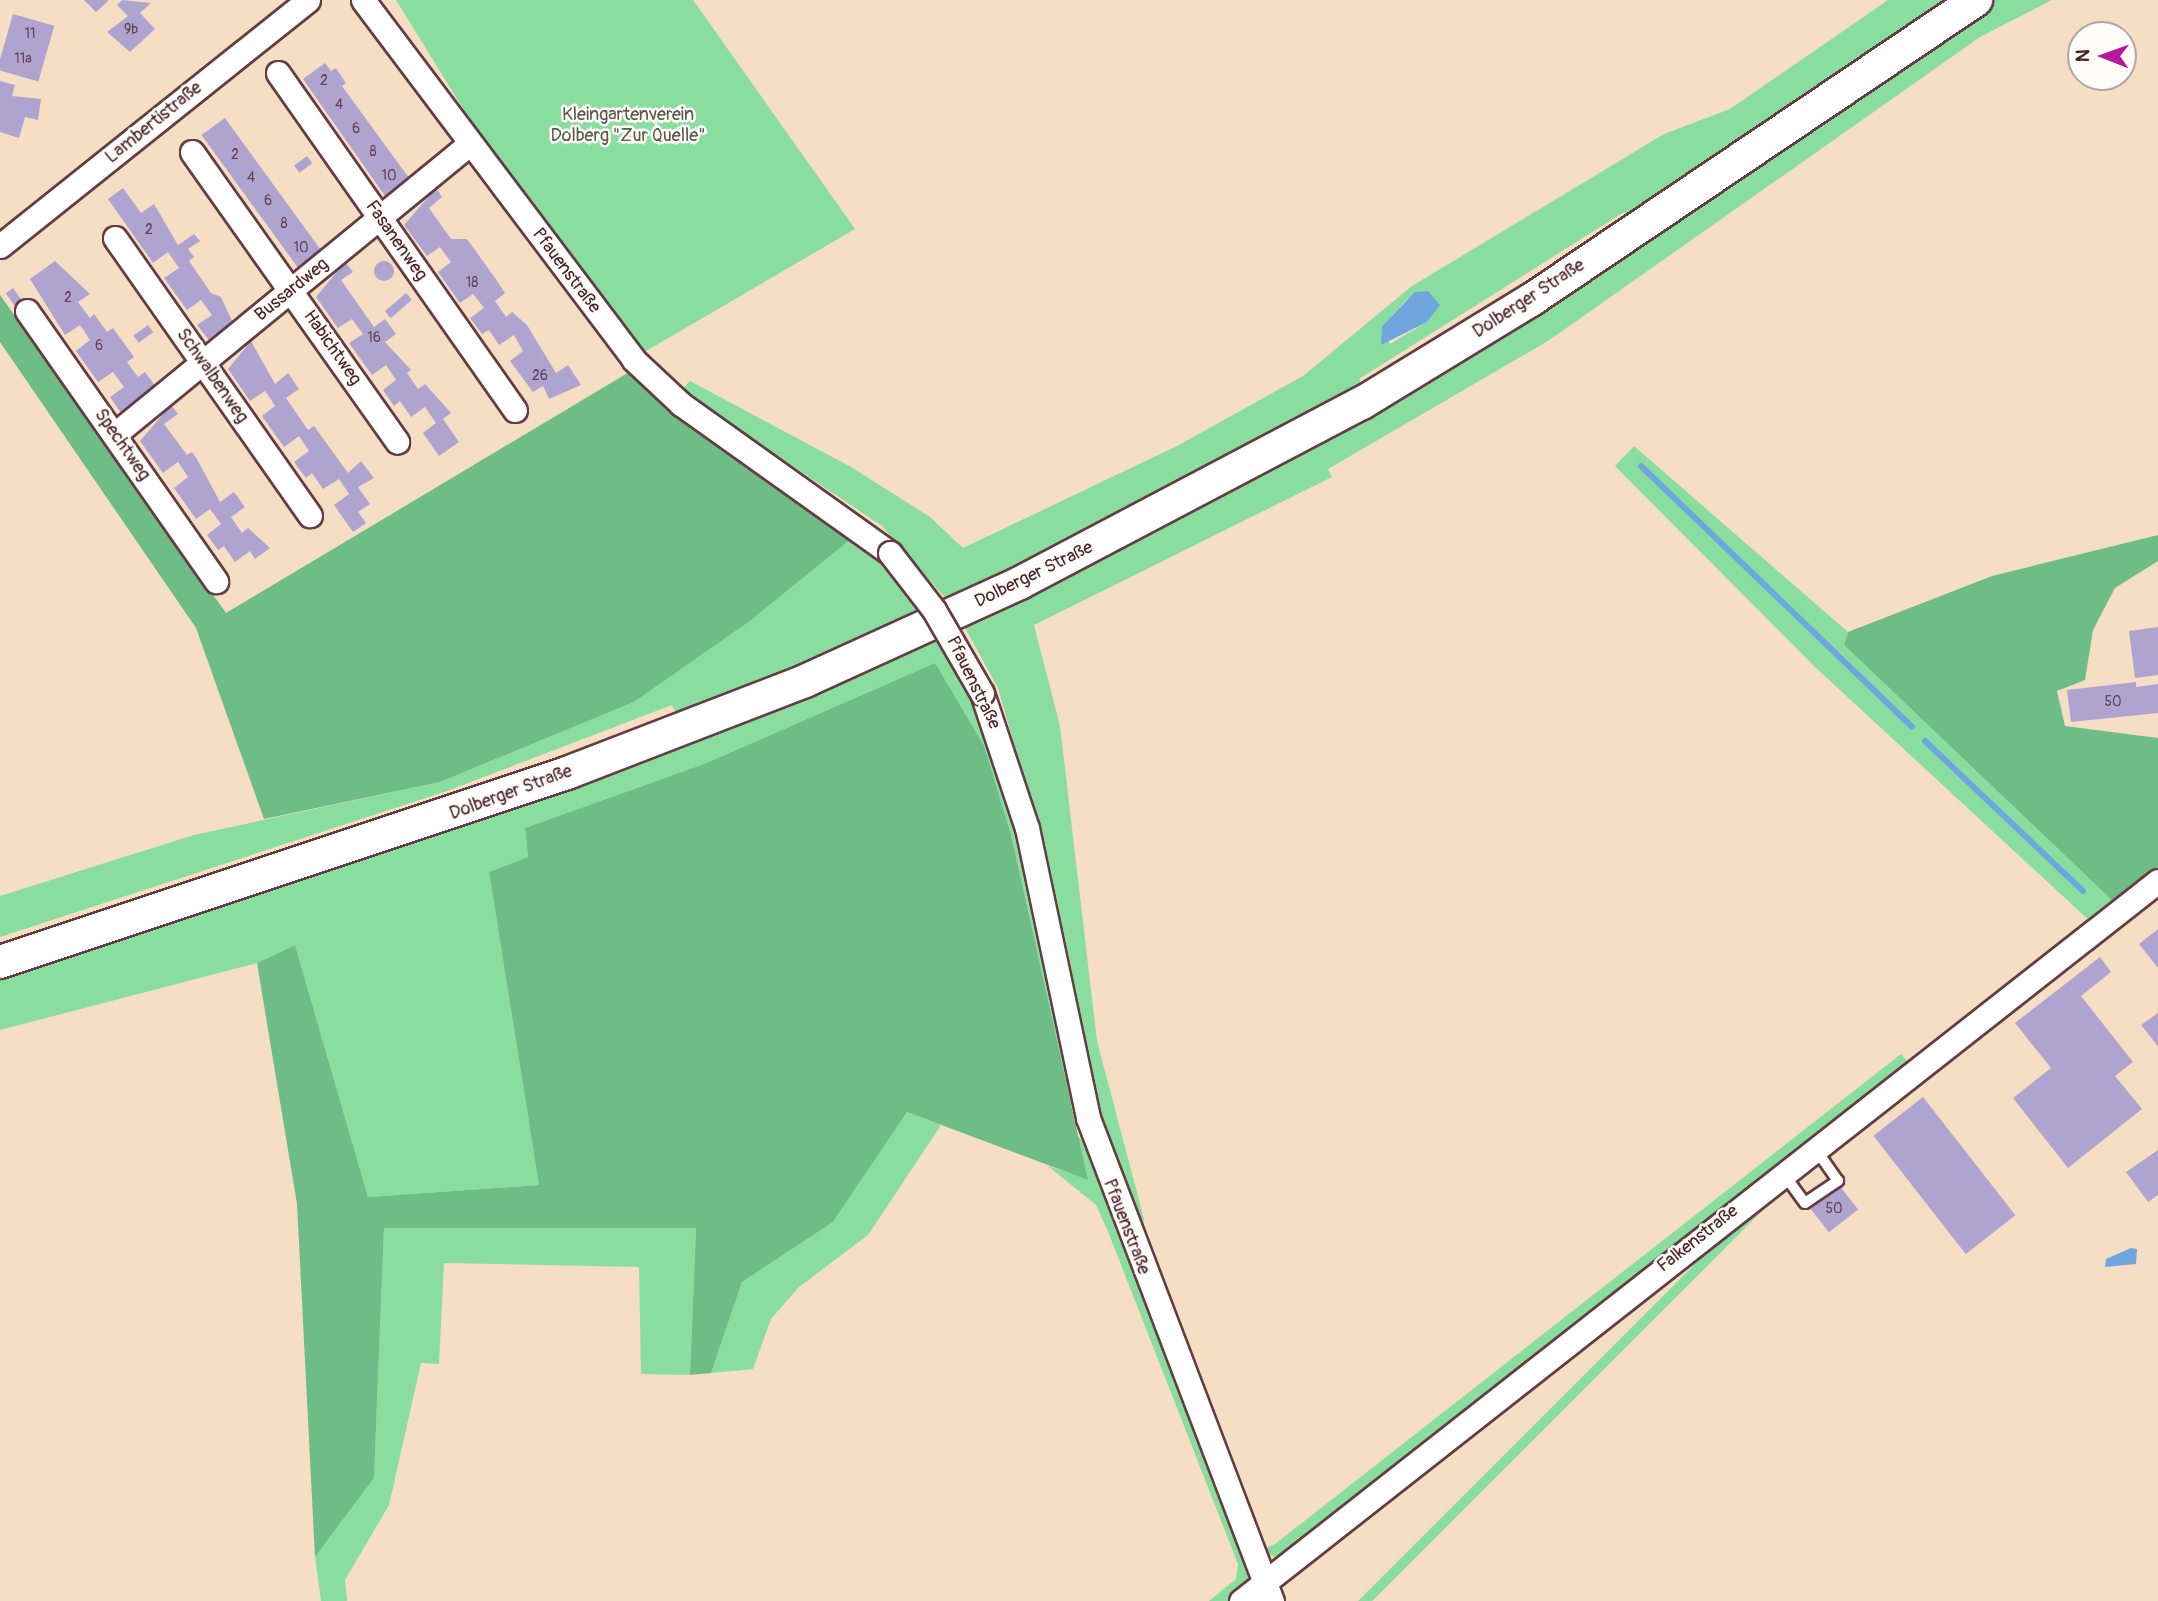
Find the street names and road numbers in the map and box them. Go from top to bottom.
street label: Lambertistraße [101,78,207,168]
street label: Fasanenweg [360,197,432,285]
street label: Pfauenstraße [527,224,605,318]
street label: Bussardweg [251,254,333,326]
street label: Dolberger Straße [1469,255,1589,343]
street label: Habichtweg [298,306,366,390]
street label: Schwalbenweg [171,325,253,427]
street label: Spechtweg [89,405,155,485]
street label: Dolberger Straße [971,537,1097,613]
street label: Pfauenstraße [941,633,1005,733]
street label: Dolberger Straße [447,761,575,825]
street label: Pfauenstraße [1098,1176,1154,1278]
street label: Falkenstraße [1653,1201,1743,1277]

